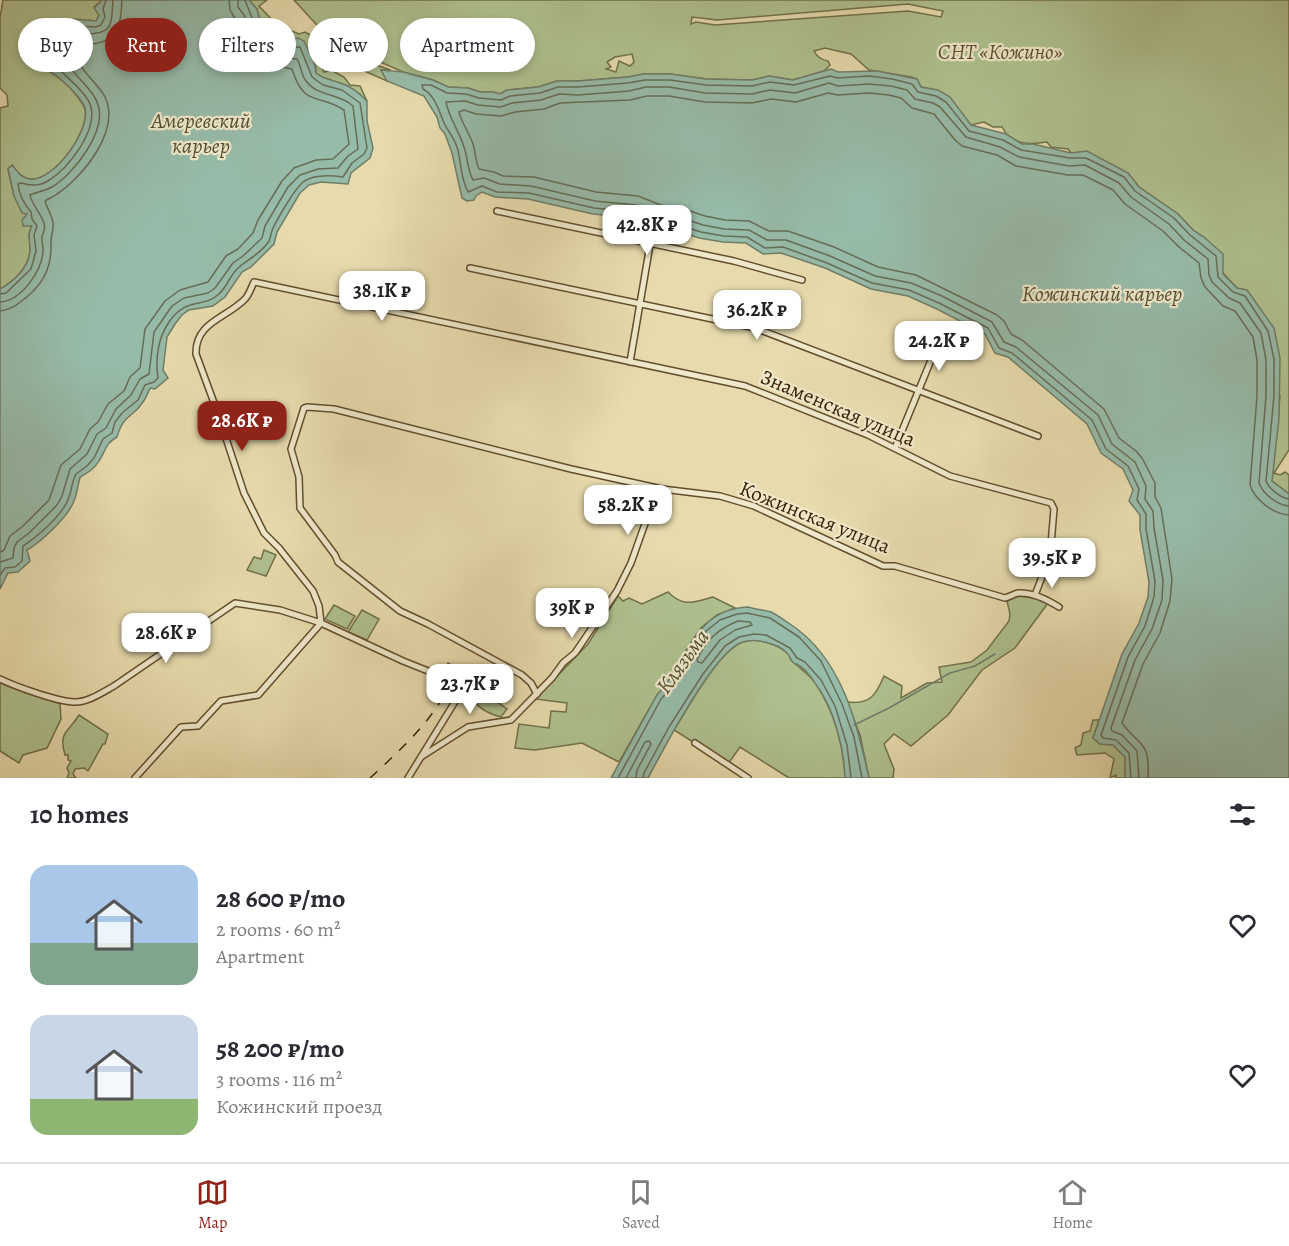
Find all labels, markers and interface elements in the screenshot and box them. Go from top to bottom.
chip: Buy [18,18,93,72]
chip: Rent [105,18,187,72]
chip: Filters [199,18,296,72]
chip: New [308,18,388,72]
chip: Apartment [400,18,535,72]
park label: СНТ «Кожино» [938,38,1063,66]
water label: Амеревский карьер [150,106,251,161]
pin: 42.8K ₽ [592,205,702,256]
text: 42.8K ₽ [617,211,677,238]
pin: 38.1K ₽ [327,271,437,322]
text: 38.1K ₽ [353,277,411,304]
water label: Кожинский карьер [1022,279,1182,309]
pin: 36.2K ₽ [702,290,812,341]
text: 36.2K ₽ [727,296,787,323]
pin: 24.2K ₽ [884,321,994,372]
text: 24.2K ₽ [909,327,970,354]
street label: Знаменская улица [756,363,920,453]
pin: 28.6K ₽ [187,401,297,452]
text: 28.6K ₽ [212,407,272,434]
street label: Кожинская улица [735,474,895,560]
pin: 58.2K ₽ [573,485,683,536]
text: 58.2K ₽ [598,491,658,518]
pin: 39.5K ₽ [997,538,1107,589]
text: 39.5K ₽ [1023,544,1081,571]
pin: 39K ₽ [530,588,614,639]
text: 39K ₽ [550,594,594,621]
pin: 28.6K ₽ [111,613,221,664]
text: 28.6K ₽ [136,619,196,646]
water label: Клязьма [649,623,716,700]
pin: 23.7K ₽ [415,664,525,715]
text: 23.7K ₽ [440,670,500,697]
text: 10 homes [30,797,129,832]
icon: filters [1226,798,1259,831]
text: 28 600 ₽/mo [216,881,345,916]
icon: home [78,889,150,961]
icon: heart [1226,909,1259,942]
text: 2 rooms · 60 m² [216,916,340,943]
text: Apartment [216,943,305,970]
text: 58 200 ₽/mo [216,1031,344,1066]
icon: home [78,1039,150,1111]
icon: heart [1226,1059,1259,1092]
text: 3 rooms · 116 m² [216,1066,342,1093]
text: Кожинский проезд [216,1093,382,1120]
tab: Map [196,1176,229,1234]
tab: Saved [622,1176,660,1234]
tab: Home [1052,1176,1093,1234]

